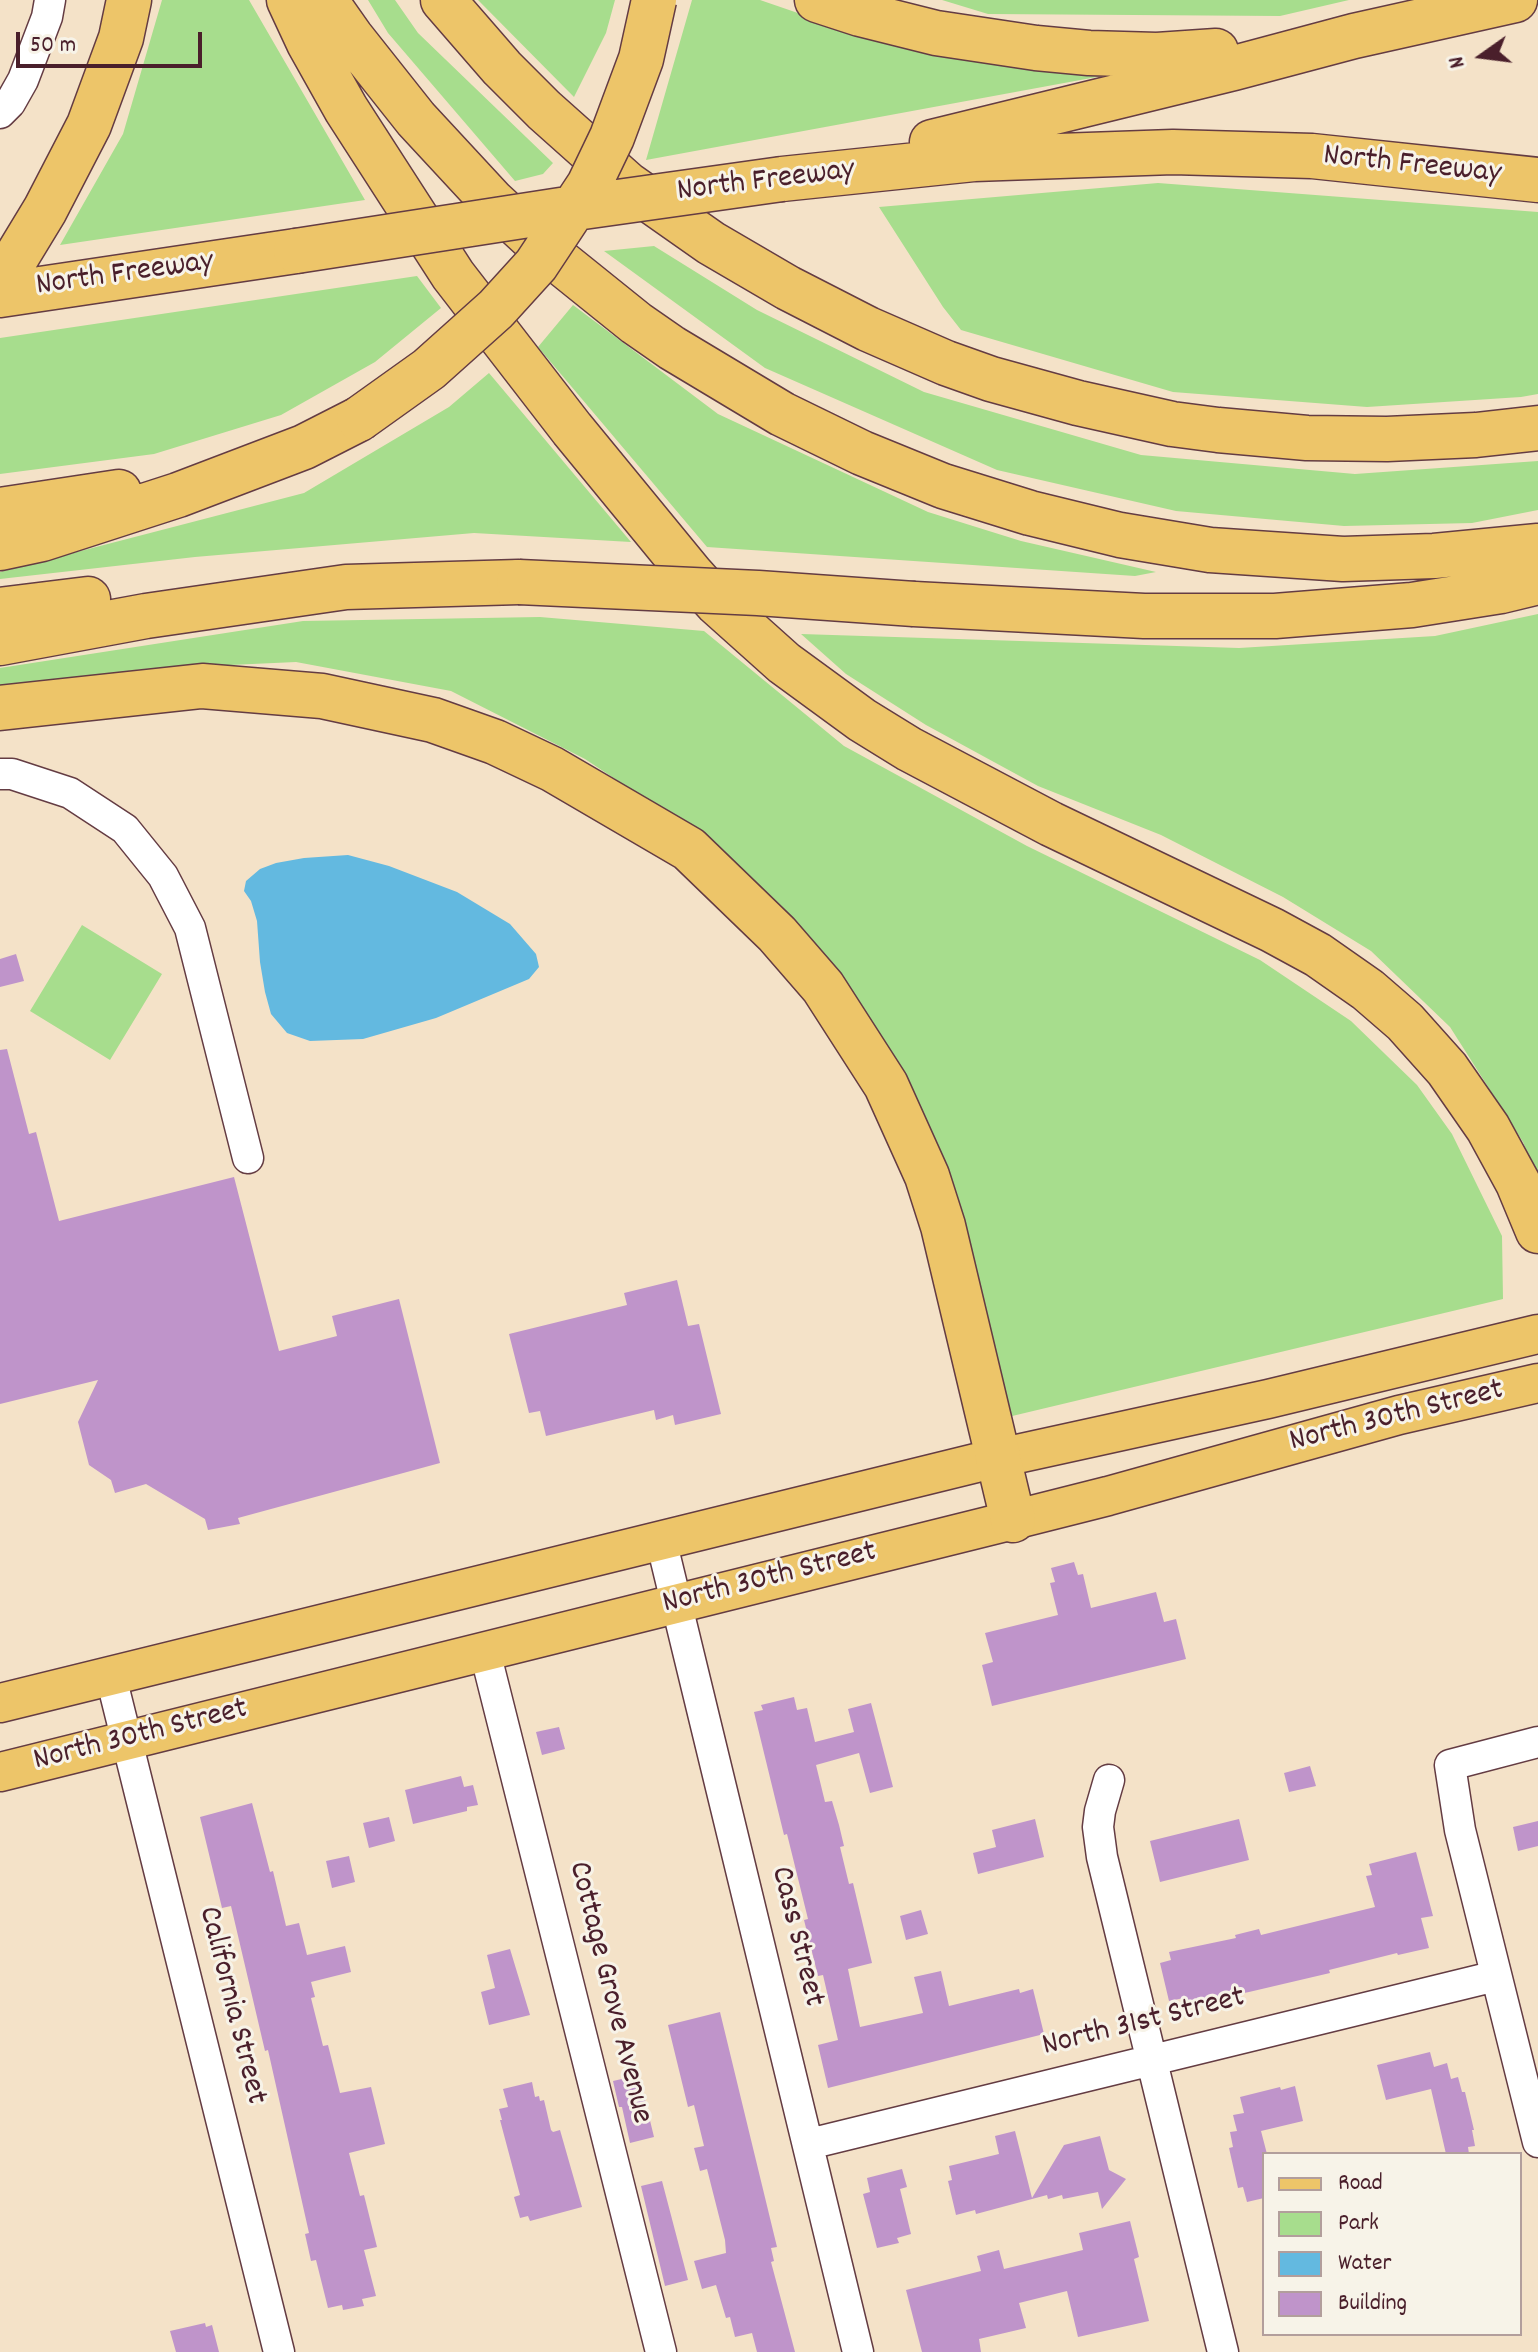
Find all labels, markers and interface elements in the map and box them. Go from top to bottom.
scale bar [20,16,206,66]
north arrow [1442,16,1522,96]
text: 50 m [30,29,76,63]
text: N [1442,53,1475,71]
street label: North Freeway [1321,139,1503,195]
street label: North Freeway [675,153,857,213]
street label: North Freeway [34,245,216,307]
street label: North 30th Street [1286,1373,1508,1463]
street label: North 30th Street [659,1535,881,1625]
street label: North 30th Street [30,1692,252,1782]
street label: Cottage Grove Avenue [557,1858,659,2128]
street label: Cass Street [759,1863,831,2011]
street label: California Street [187,1903,273,2109]
street label: North 31st Street [1039,1980,1249,2068]
legend [1262,2152,1522,2336]
text: Road [1338,2167,1383,2201]
text: Park [1338,2207,1379,2241]
text: Water [1338,2247,1391,2281]
text: Building [1338,2287,1407,2321]

